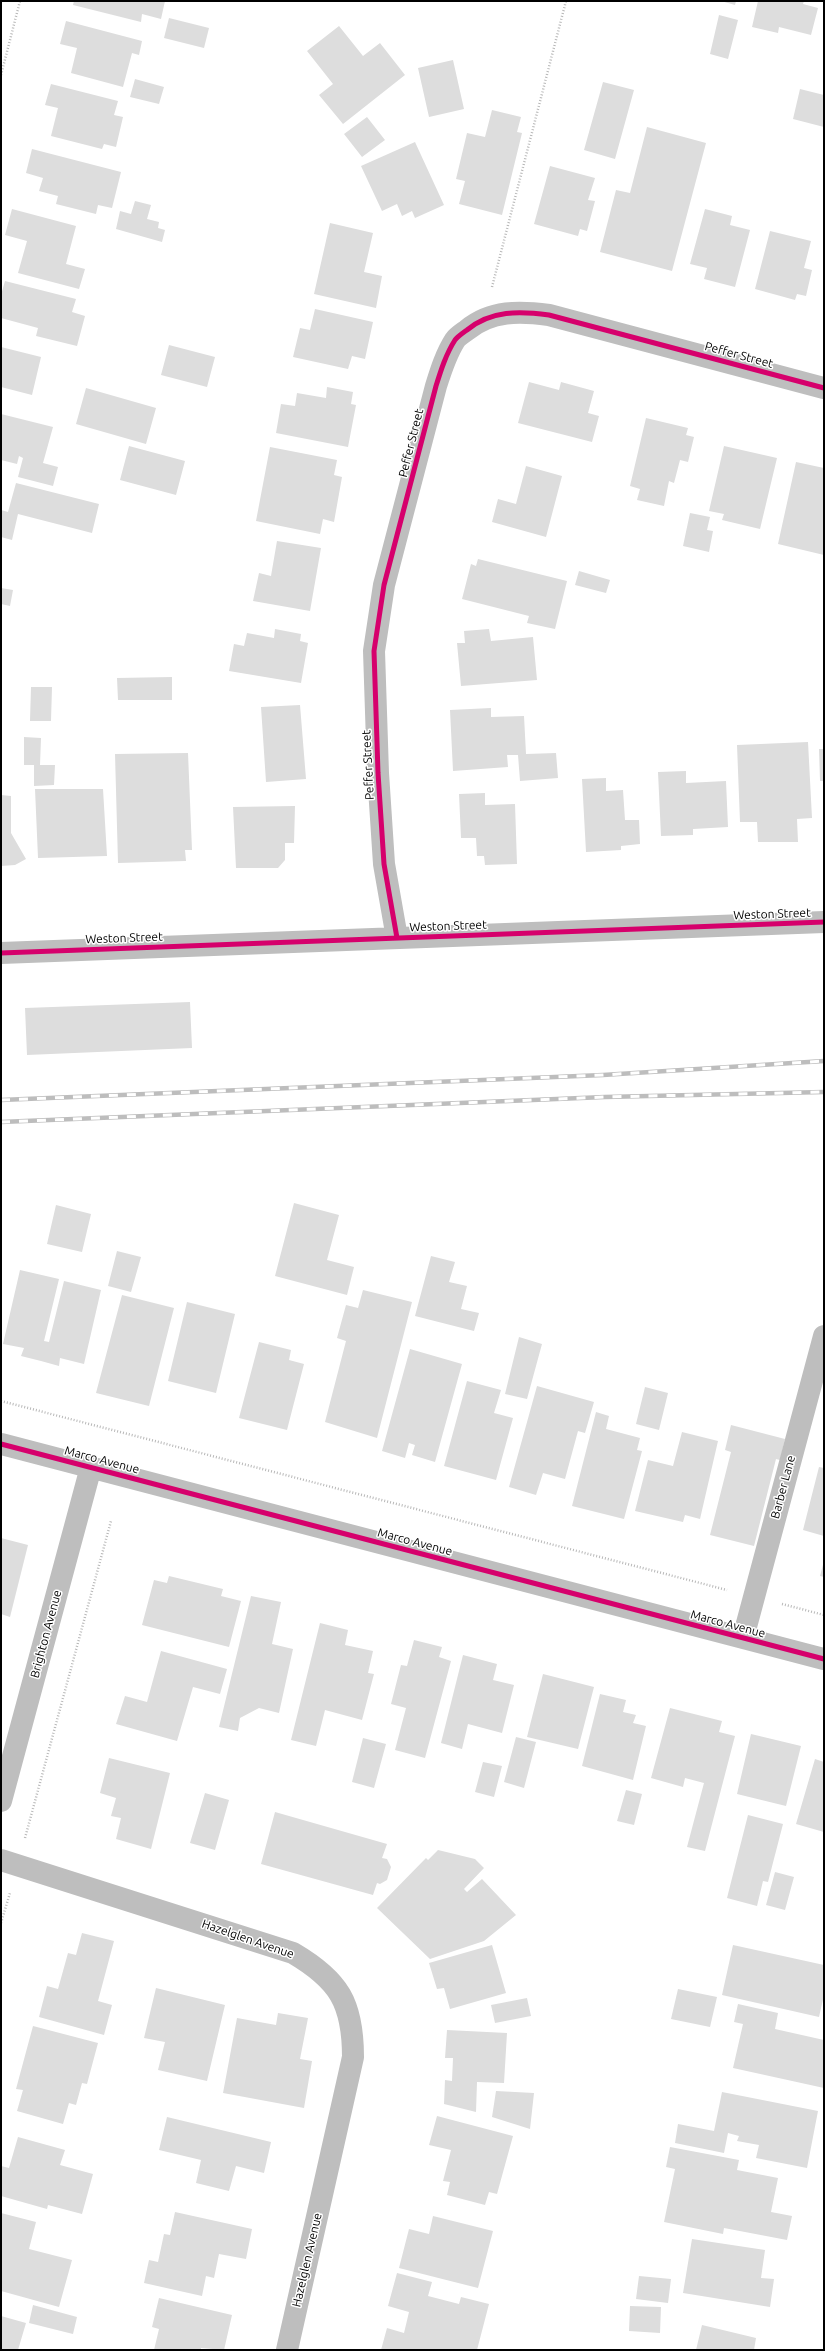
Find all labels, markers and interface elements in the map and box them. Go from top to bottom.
street label: Peffer Street [703,339,775,371]
street label: Peffer Street [396,407,426,479]
street label: Peffer Street [359,730,377,800]
street label: Weston Street [733,905,811,923]
street label: Weston Street [409,917,487,935]
street label: Weston Street [85,929,163,947]
street label: Marco Avenue [63,1443,141,1477]
street label: Barber Lane [768,1454,798,1520]
street label: Marco Avenue [376,1525,454,1559]
street label: Brighton Avenue [27,1588,65,1680]
street label: Marco Avenue [689,1607,767,1641]
street label: Hazelglen Avenue [200,1916,296,1962]
street label: Hazelglen Avenue [289,2211,325,2309]

